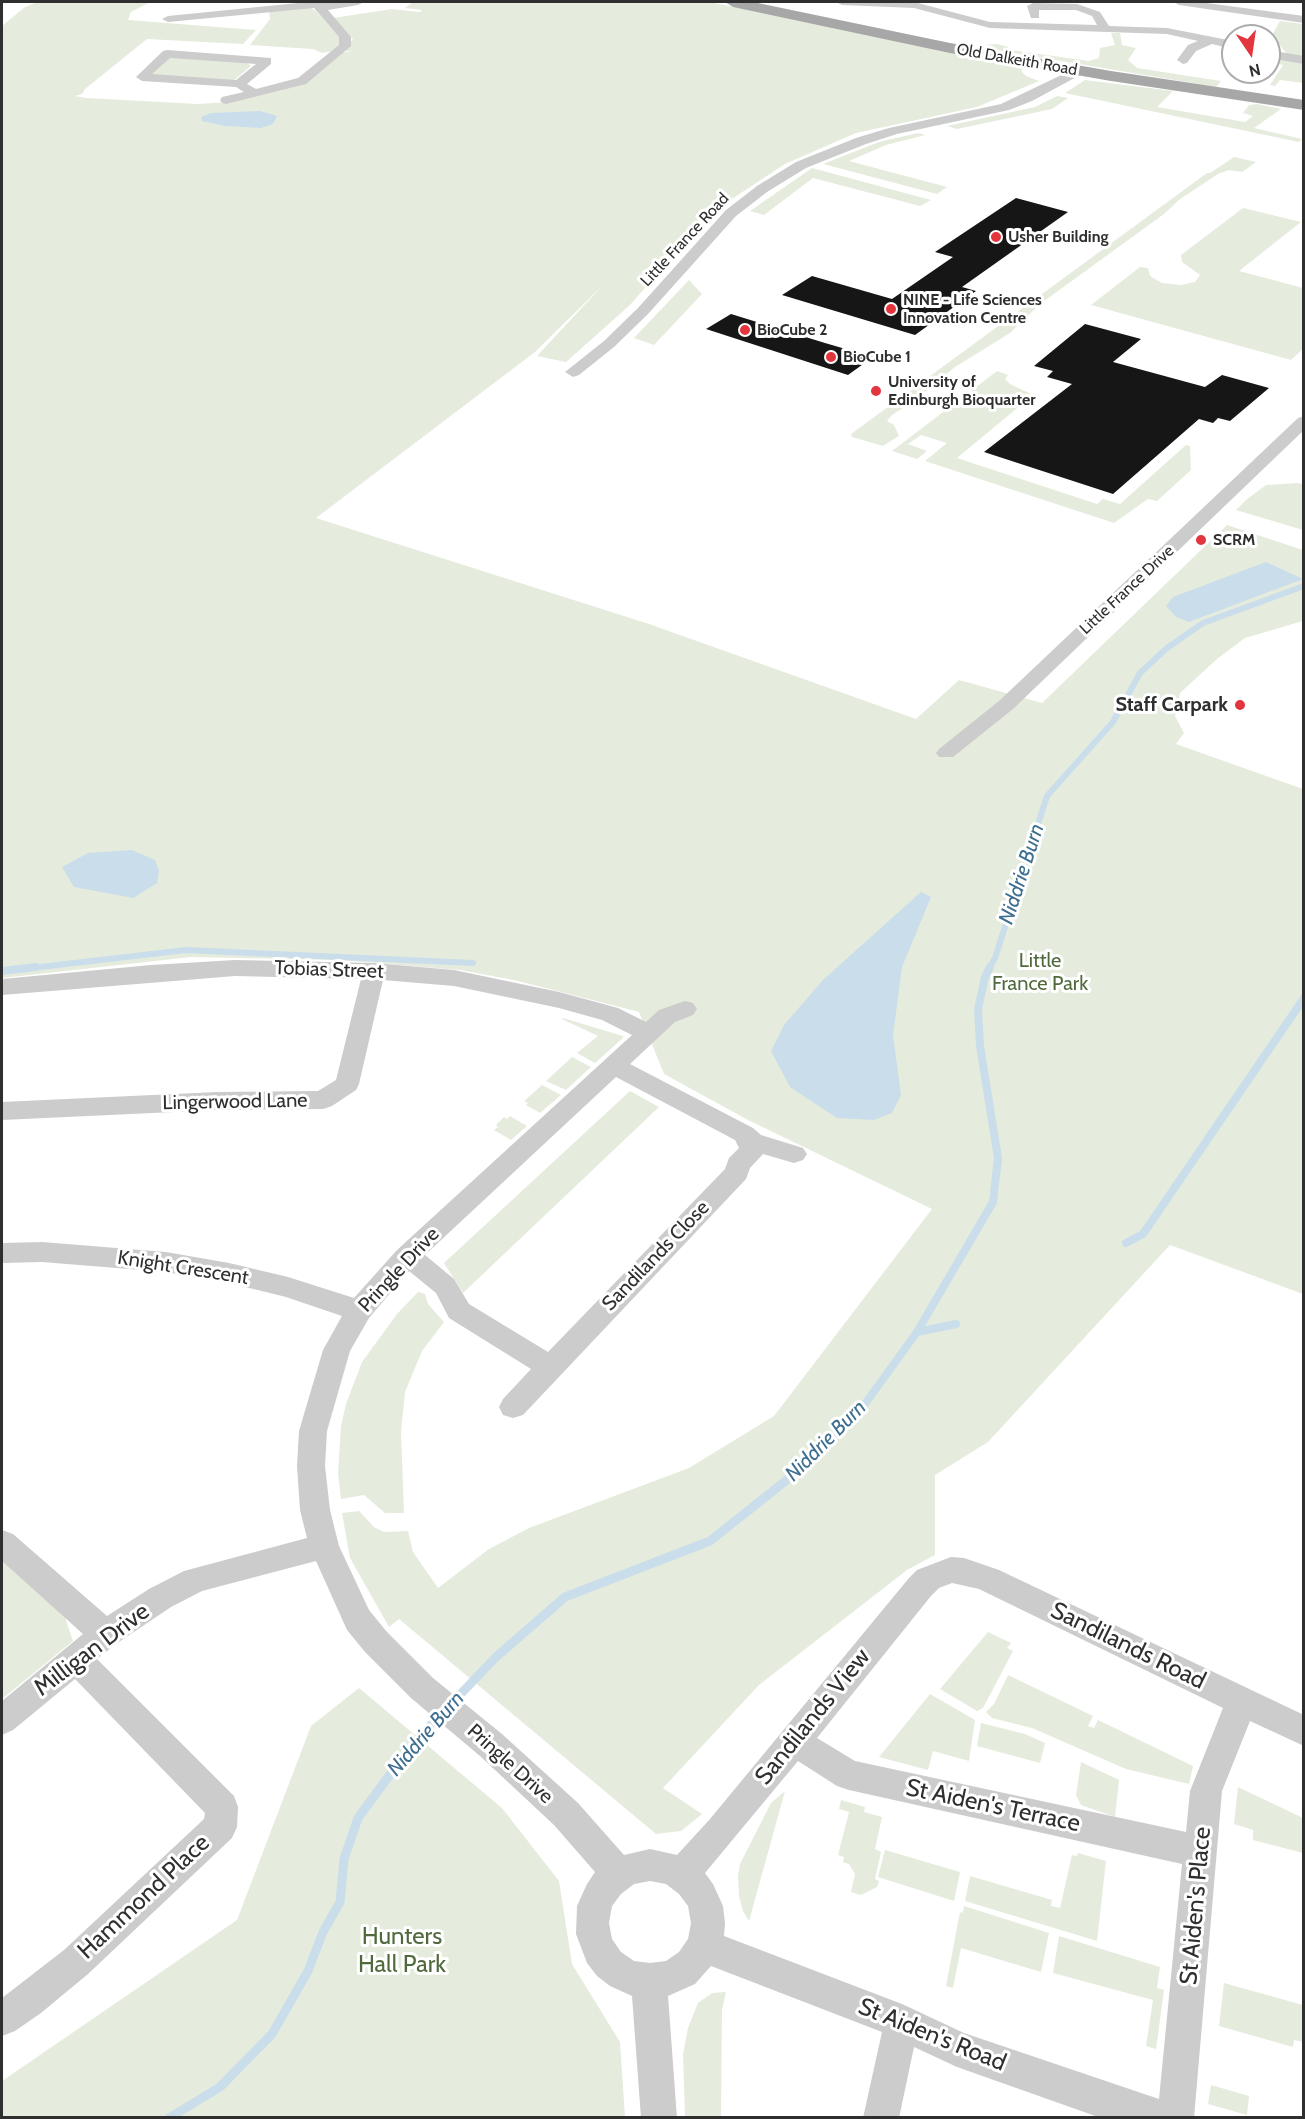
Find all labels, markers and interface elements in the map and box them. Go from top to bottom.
north arrow [1221,24,1281,84]
street label: Old Dalkeith Road [955,40,1079,80]
text: N [1247,60,1262,81]
street label: Little France Road [637,189,733,291]
place label: Usher Building [1008,227,1109,247]
marker: Usher Building [989,230,1003,244]
place label: NINE - Life Sciences Innovation Centre [903,290,1042,328]
marker: NINE - Life Sciences Innovation Centre [884,302,898,316]
place label: BioCube 2 [757,320,828,340]
marker: BioCube 2 [738,323,752,337]
place label: BioCube 1 [843,347,911,367]
marker: BioCube 1 [824,350,838,364]
place label: University of Edinburgh Bioquarter [888,372,1035,410]
marker: University of Edinburgh Bioquarter [869,384,883,398]
place label: SCRM [1213,530,1255,550]
marker: SCRM [1194,533,1208,547]
street label: Little France Drive [1076,541,1178,639]
place label: Staff Carpark [1115,693,1228,717]
marker: Staff Carpark [1233,698,1247,712]
water label: Niddrie Burn [994,821,1050,927]
park label: Little France Park [992,949,1088,996]
street label: Tobias Street [274,956,384,984]
street label: Lingerwood Lane [162,1089,308,1115]
street label: Sandilands Close [597,1196,715,1316]
street label: Pringle Drive [354,1223,444,1317]
street label: Knight Crescent [116,1246,250,1290]
water label: Niddrie Burn [780,1395,872,1487]
street label: Sandilands Road [1046,1596,1210,1696]
street label: Milligan Drive [29,1597,155,1703]
street label: Sandilands View [749,1643,877,1791]
water label: Niddrie Burn [382,1686,470,1782]
street label: Pringle Drive [462,1719,558,1809]
street label: St Aiden's Terrace [903,1773,1083,1839]
street label: St Aiden's Place [1175,1826,1217,1986]
street label: Hammond Place [72,1829,216,1965]
park label: Hunters Hall Park [358,1923,446,1979]
street label: St Aiden's Road [854,1992,1010,2078]

